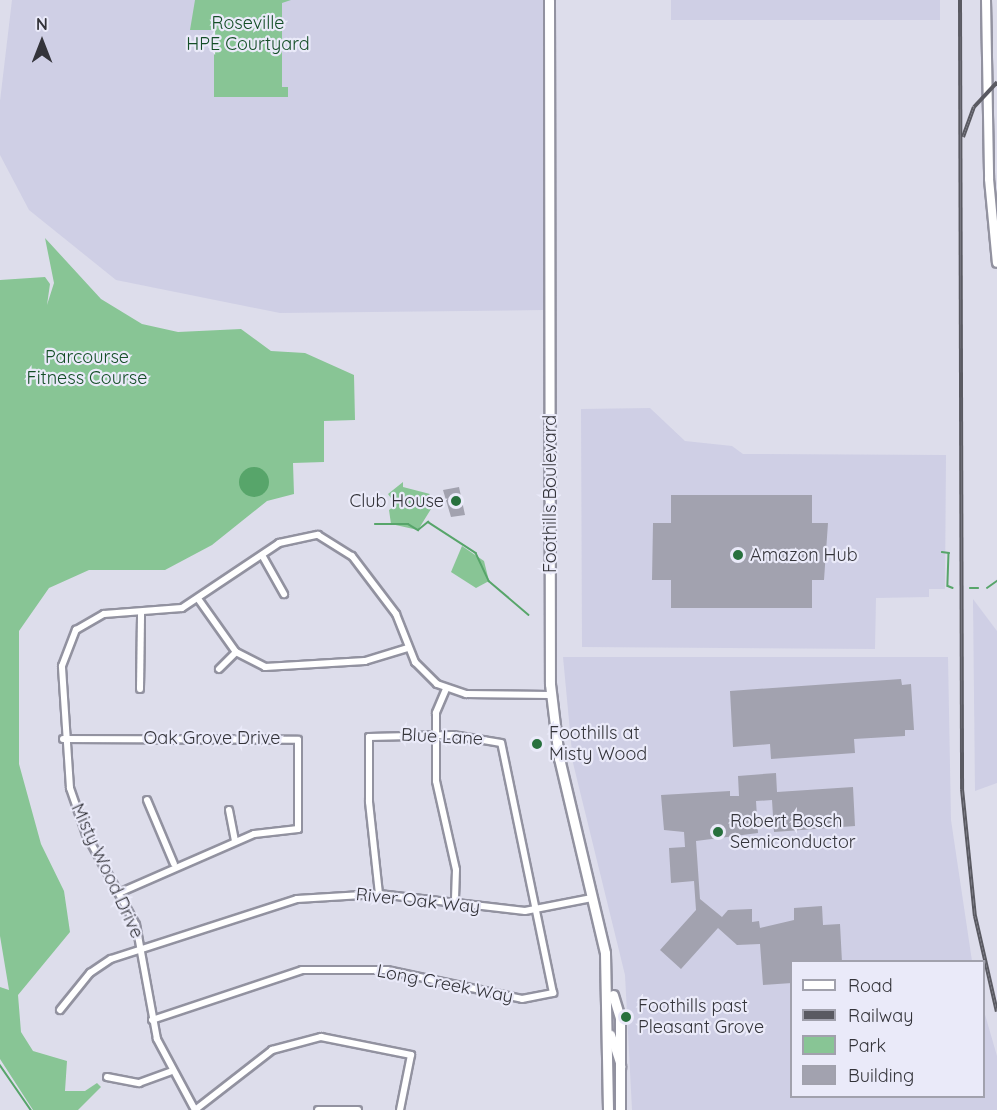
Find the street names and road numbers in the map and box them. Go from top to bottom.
street label: Foothills Boulevard [539,415,561,573]
street label: Blue Lane [400,724,484,750]
street label: Oak Grove Drive [144,727,280,749]
street label: Misty Wood Drive [66,800,148,942]
street label: River Oak Way [355,884,481,918]
street label: Long Creek Way [375,960,515,1008]

